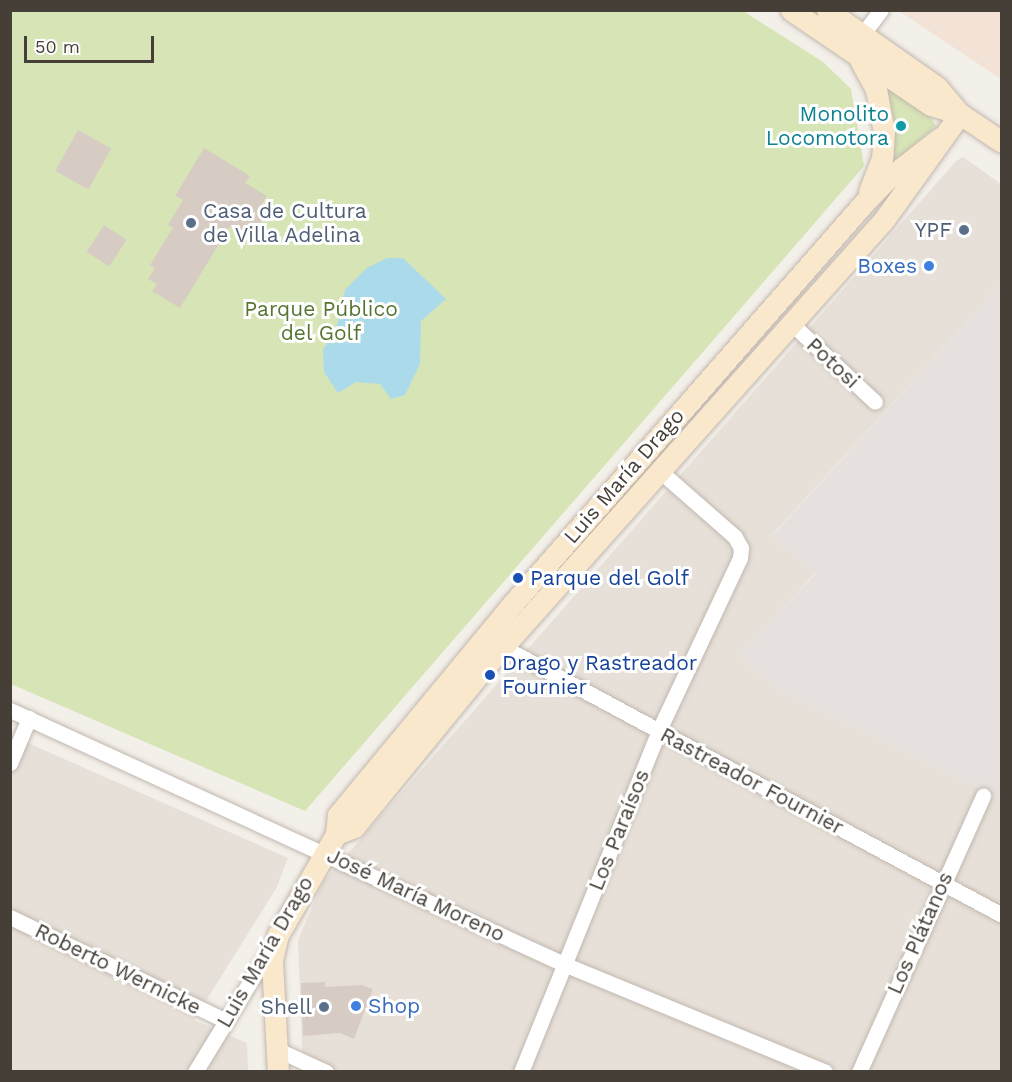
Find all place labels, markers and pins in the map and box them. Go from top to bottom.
place label: Monolito Locomotora [766,101,889,151]
marker: Monolito Locomotora [894,119,908,133]
place label: Casa de Cultura de Villa Adelina [203,198,367,248]
marker: Casa de Cultura de Villa Adelina [184,216,198,230]
place label: YPF [915,217,952,243]
marker: YPF [957,223,971,237]
place label: Boxes [857,253,917,279]
marker: Boxes [922,259,936,273]
place label: Parque del Golf [530,565,690,591]
marker: Parque del Golf [511,571,525,585]
place label: Drago y Rastreador Fournier [502,650,698,700]
marker: Drago y Rastreador Fournier [483,668,497,682]
place label: Shop [368,993,420,1019]
place label: Shell [261,994,312,1020]
marker: Shop [349,999,363,1013]
marker: Shell [317,1000,331,1014]

